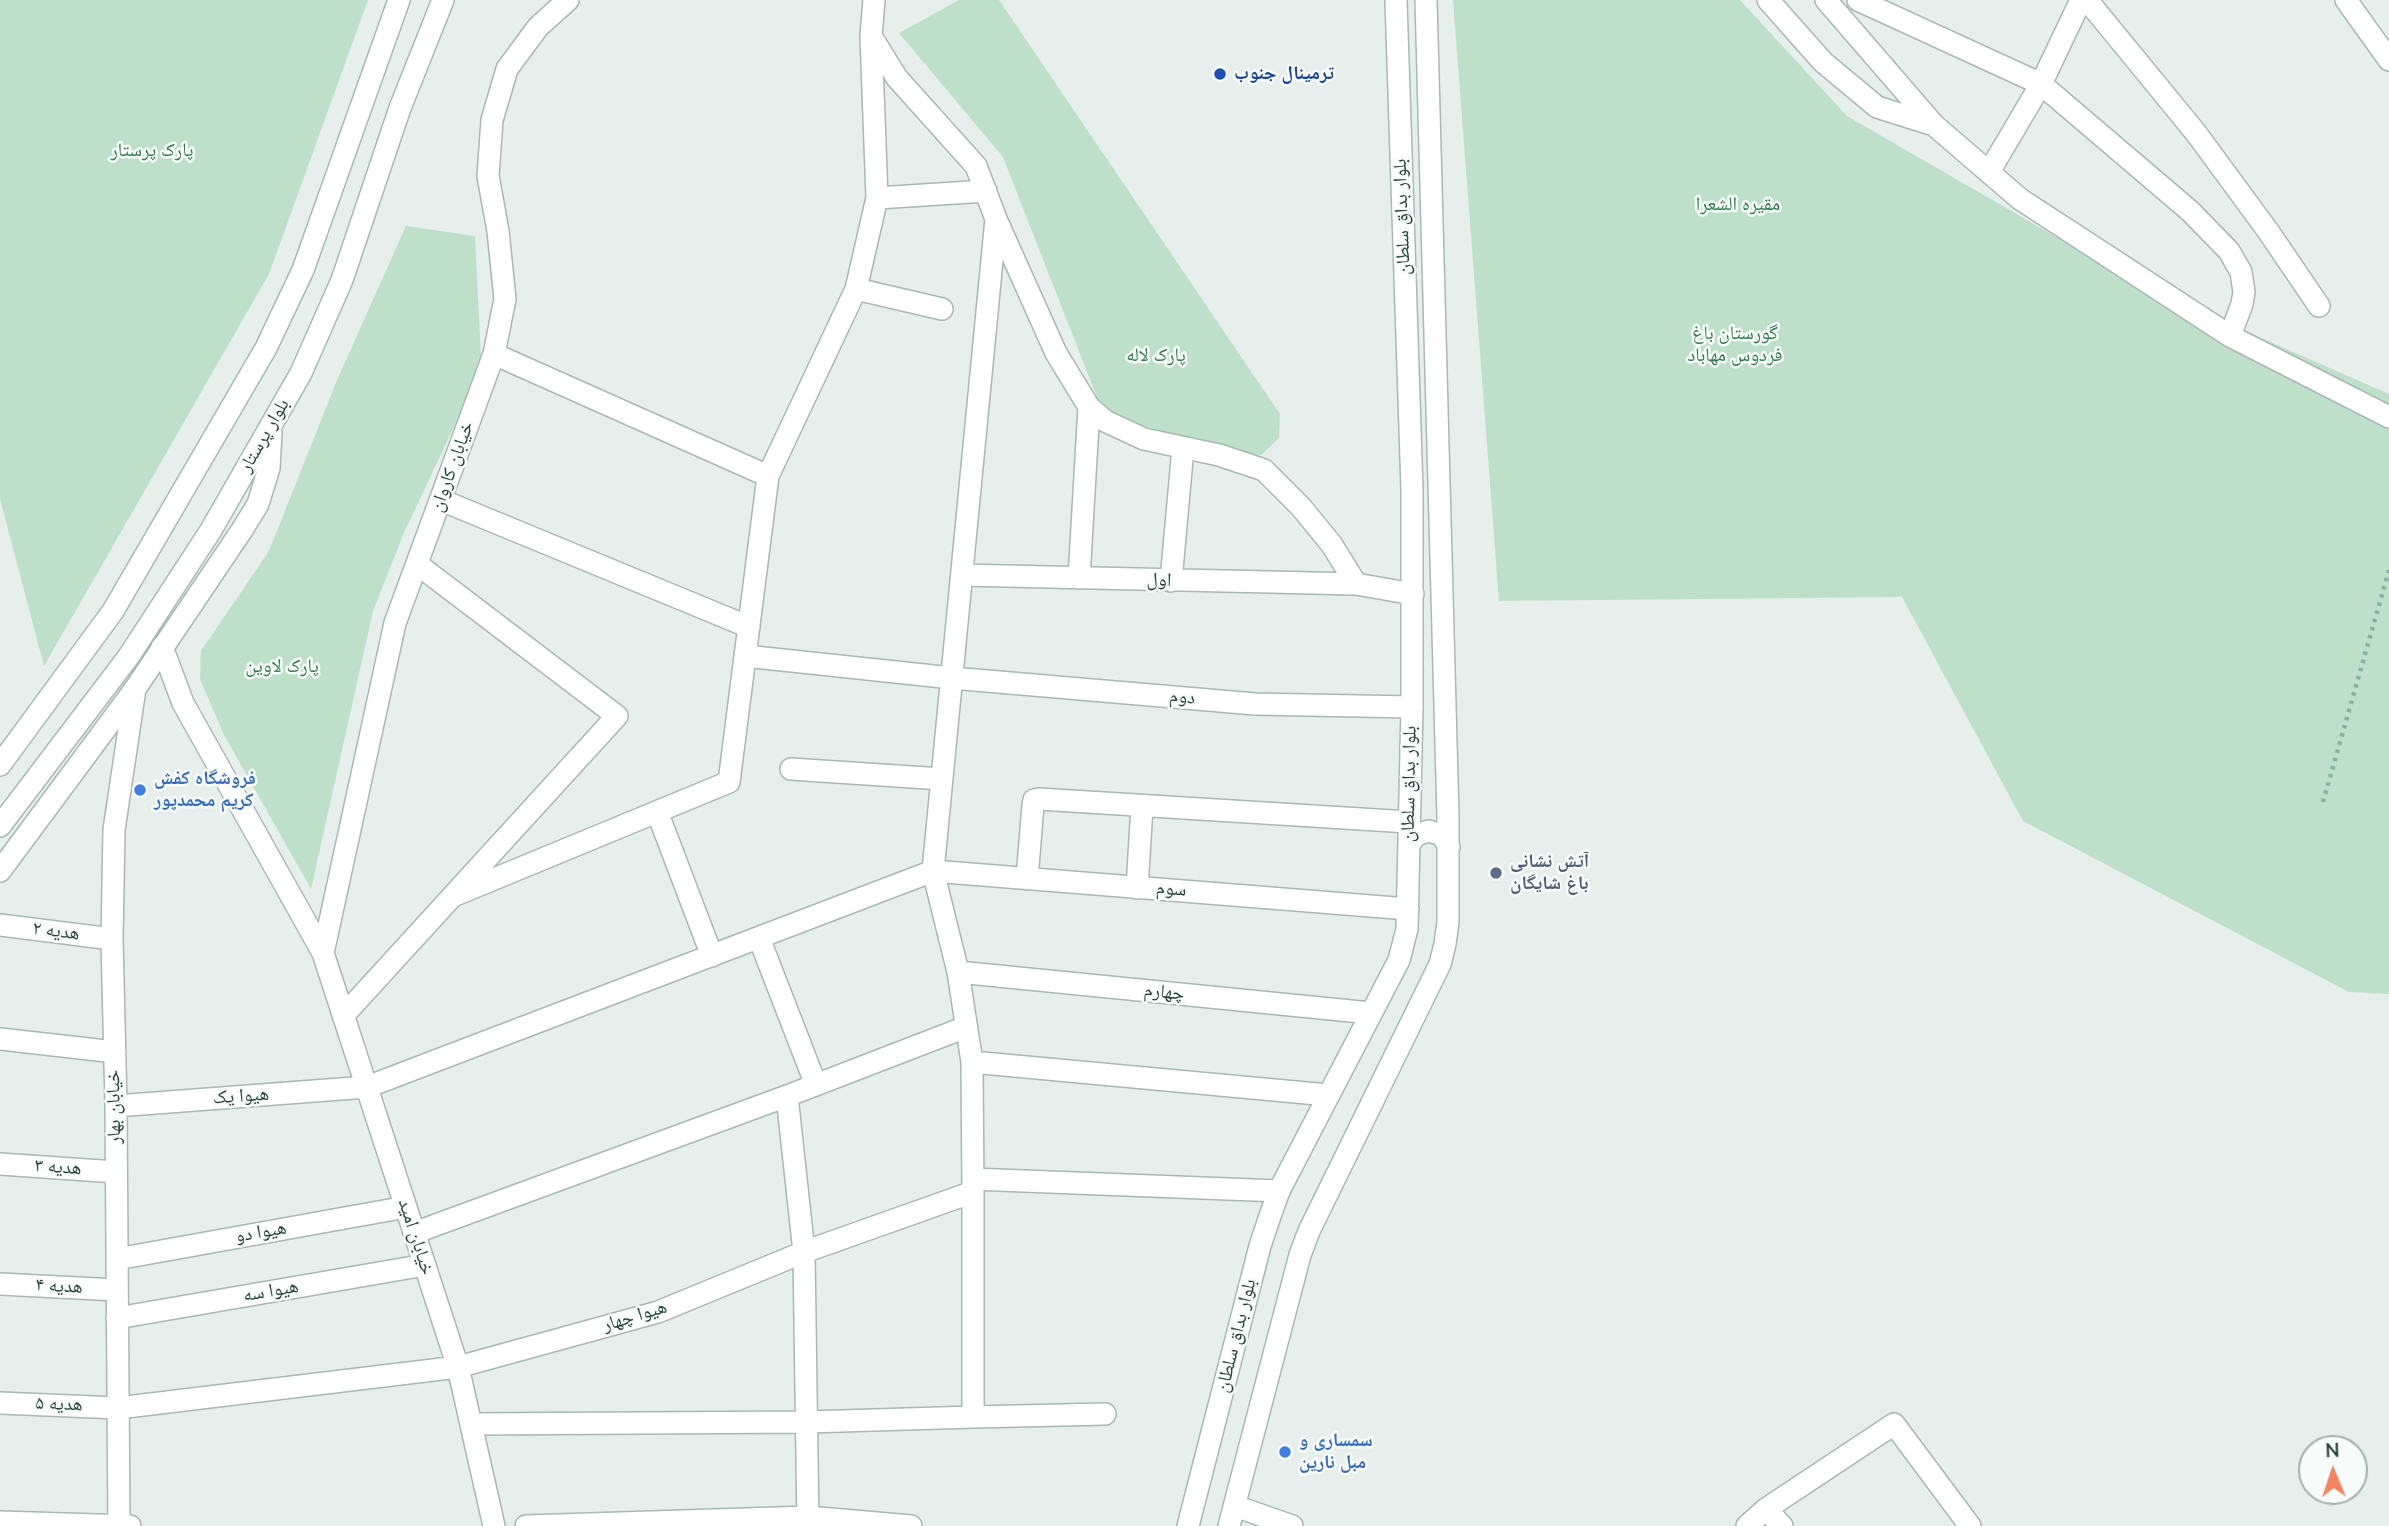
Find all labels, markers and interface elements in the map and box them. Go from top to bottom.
place label: ترمینال جنوب [1234,63,1334,85]
marker: ترمینال جنوب [1212,66,1228,82]
park label: پارک پرستار [111,140,193,162]
street label: بلوار بداق سلطان [1390,158,1416,276]
park label: مقیره الشعرا [1696,194,1780,216]
park label: گورستان باغ فردوس مهاباد [1687,323,1783,367]
park label: پارک لاله [1126,345,1186,367]
street label: بلوار پرستار [235,395,295,477]
street label: خیابان کاروان [426,419,480,515]
street label: اول [1146,569,1172,593]
park label: پارک لاوین [245,656,319,678]
street label: دوم [1168,686,1196,710]
street label: بلوار بداق سلطان [1398,726,1422,842]
place label: فروشگاه کفش کریم محمدپور [154,768,256,812]
marker: فروشگاه کفش کریم محمدپور [132,782,148,798]
place label: آتش نشانی باغ شایگان [1510,851,1589,895]
marker: آتش نشانی باغ شایگان [1488,865,1504,881]
street label: سوم [1155,878,1187,902]
street label: هدیه ۲ [31,918,81,946]
street label: چهارم [1143,980,1185,1006]
street label: خیابان بهار [103,1070,127,1144]
street label: هیوا یک [212,1084,270,1110]
street label: هدیه ۳ [34,1155,82,1181]
street label: خیابان امید [392,1196,438,1278]
street label: هیوا دو [234,1217,288,1249]
street label: هدیه ۴ [35,1274,83,1300]
street label: هیوا سه [242,1276,300,1308]
street label: بلوار بداق سلطان [1212,1277,1262,1395]
street label: هیوا چهار [600,1296,670,1338]
street label: هدیه ۵ [35,1393,83,1417]
place label: سمساری و مبل نارین [1299,1430,1373,1474]
north arrow [2298,1435,2368,1505]
text: N [2325,1438,2340,1464]
marker: سمساری و مبل نارین [1277,1444,1293,1460]

